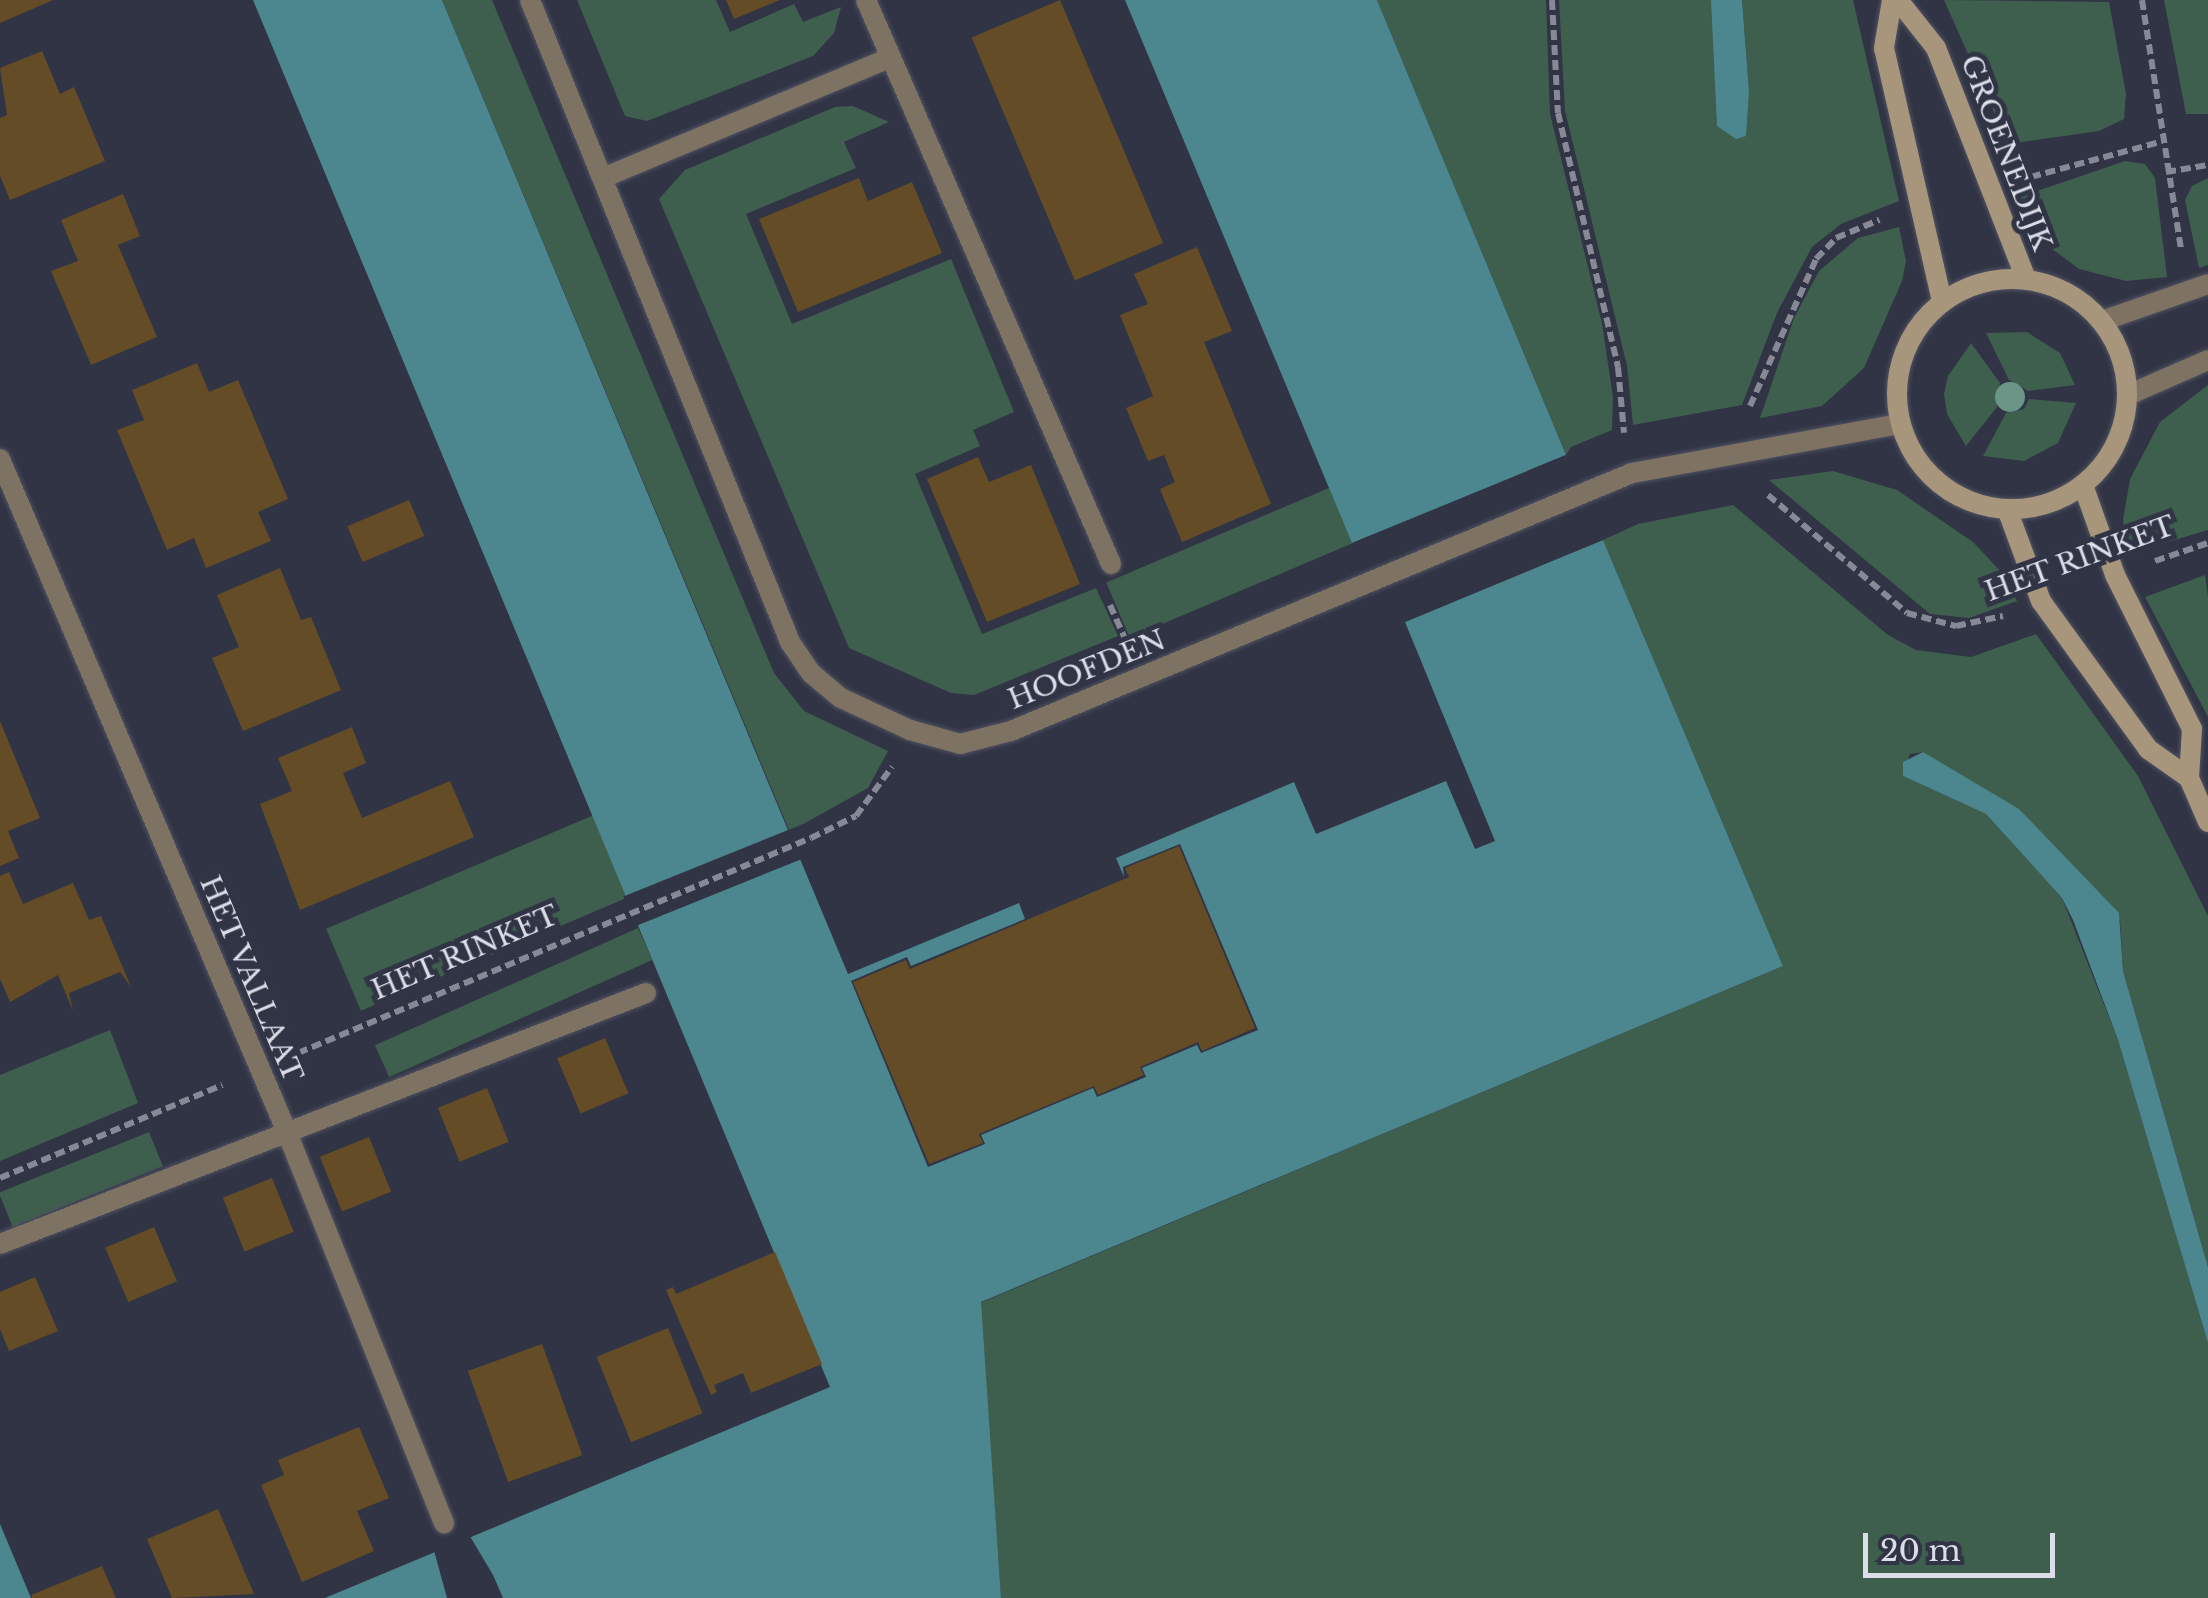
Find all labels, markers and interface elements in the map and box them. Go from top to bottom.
street label: GROENEDIJK [1953,50,2059,256]
street label: HET RINKET [1980,509,2180,609]
street label: HOOFDEN [1003,623,1171,717]
street label: HET VALLAAT [192,870,310,1088]
street label: HET RINKET [366,898,564,1008]
scale bar [1868,1513,2060,1575]
text: 20 m [1880,1532,1961,1569]

